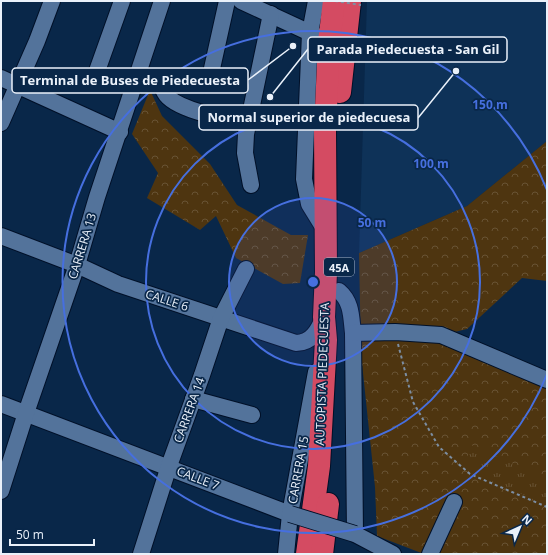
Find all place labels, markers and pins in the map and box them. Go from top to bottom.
callout: Parada Piedecuesta - San Gil [308,37,507,62]
callout: Terminal de Buses de Piedecuesta [12,68,248,93]
callout: Normal superior de piedecuesa [199,105,418,130]
centre of rings [306,275,320,289]

